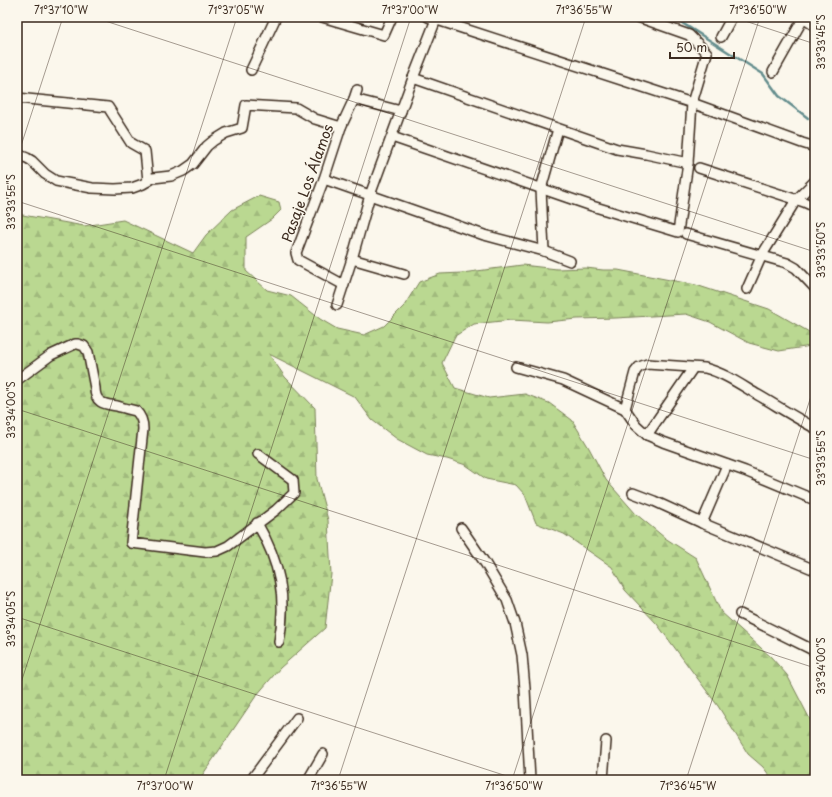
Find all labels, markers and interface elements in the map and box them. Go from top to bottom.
text: 71°37'10"W [34,2,89,17]
text: 71°37'05"W [208,2,265,17]
text: 71°37'00"W [382,2,439,17]
text: 71°36'55"W [556,2,613,17]
text: 71°36'50"W [729,2,787,17]
text: 33°33'45"S [813,14,828,70]
scale bar [670,34,734,60]
text: 50 m [676,38,707,56]
street label: Pasaje Los Álamos [276,121,338,245]
text: 33°33'55"S [3,174,18,230]
text: 33°33'50"S [813,222,828,278]
text: 33°34'00"S [3,381,18,439]
text: 33°33'55"S [813,430,828,486]
text: 33°34'05"S [3,591,18,647]
text: 33°34'00"S [813,637,828,695]
text: 71°37'00"W [137,778,194,793]
text: 71°36'55"W [311,778,368,793]
text: 71°36'50"W [485,778,543,793]
text: 71°36'45"W [660,778,717,793]

